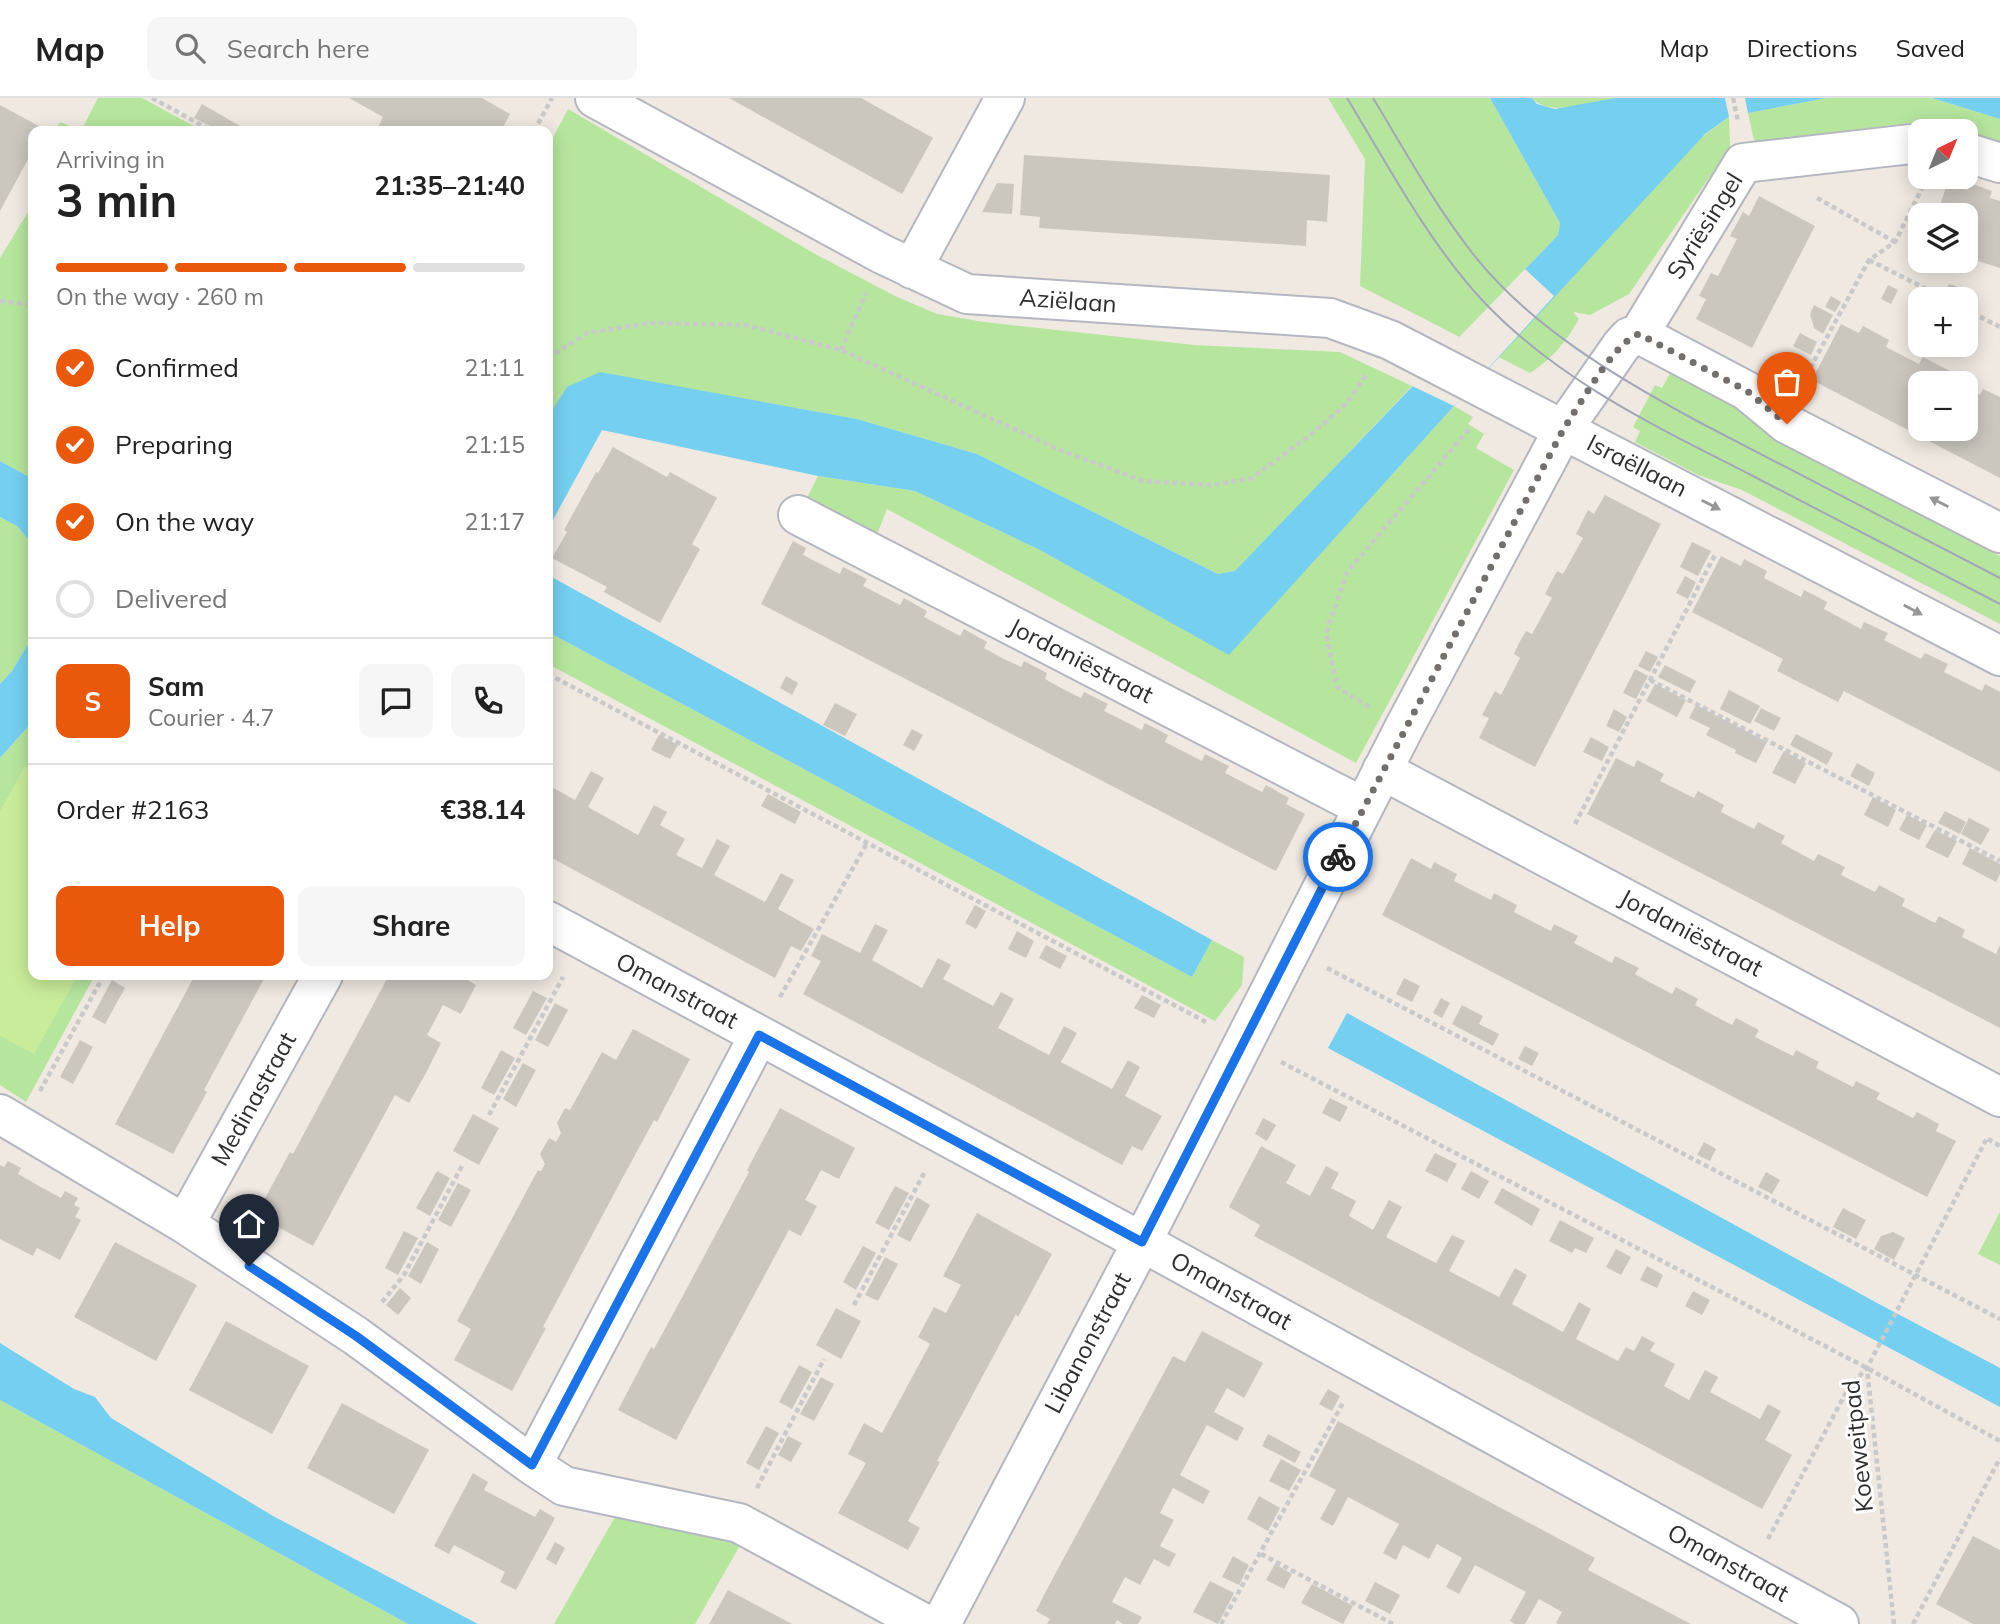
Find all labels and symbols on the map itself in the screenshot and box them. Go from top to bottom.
north arrow [1908,119,1978,189]
street label: Syriësingel [1660,167,1749,284]
street label: Aziëlaan [1018,282,1118,318]
pin [1757,352,1817,424]
street label: Israëllaan [1582,427,1693,503]
one-way arrow [1929,497,1949,508]
one-way arrow [1701,499,1721,511]
one-way arrow [1903,604,1923,616]
street label: Jordaniëstraat [1004,611,1159,709]
courier [1303,822,1373,892]
street label: Jordaniëstraat [1615,882,1768,982]
street label: Omanstraat [611,945,744,1035]
street label: Medinastraat [204,1026,302,1171]
pin [219,1194,279,1266]
street label: Omanstraat [1166,1245,1297,1336]
street label: Libanonstraat [1037,1267,1137,1418]
street label: Koeweitpad [1835,1379,1879,1514]
street label: Omanstraat [1663,1517,1794,1608]

